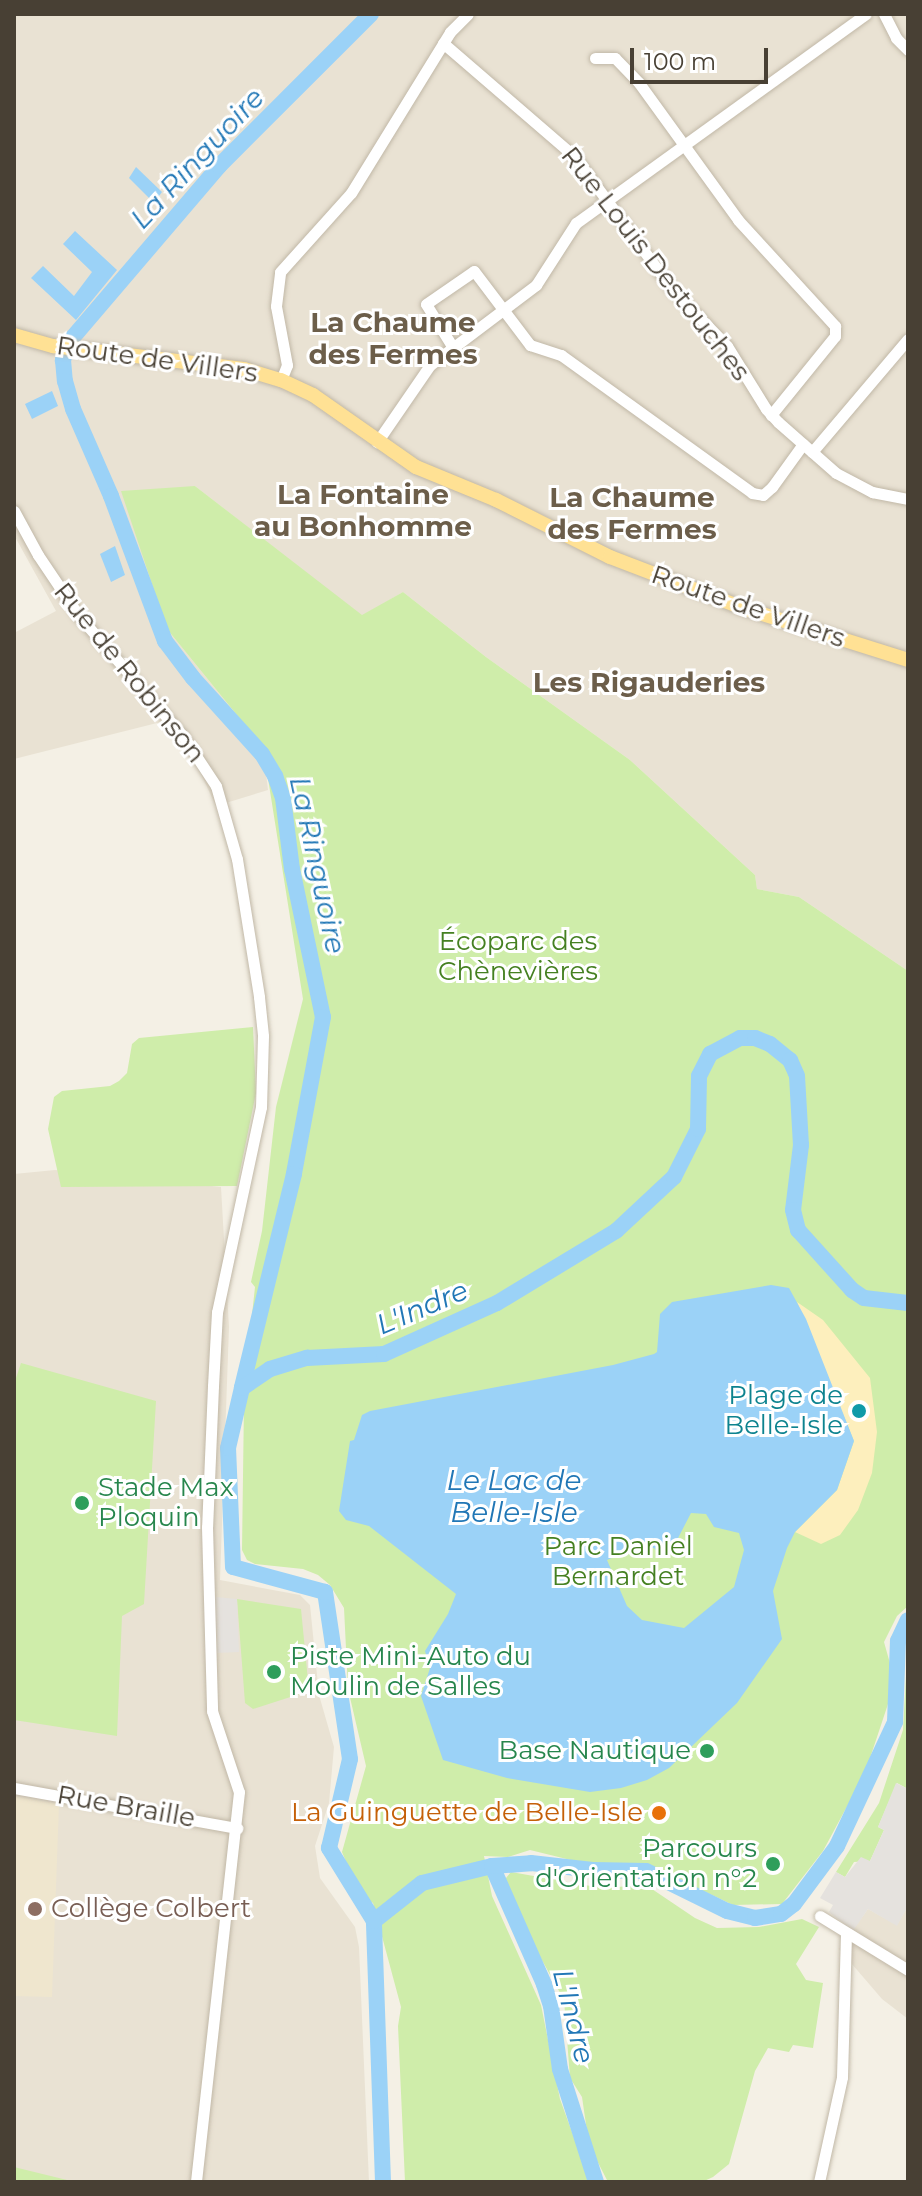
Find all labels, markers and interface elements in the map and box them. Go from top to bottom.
scale bar [634,32,772,82]
text: 100 m [644,47,716,76]
water label: La Ringuoire [123,81,271,235]
street label: Rue Louis Destouches [554,141,756,387]
district label: La Chaume des Fermes [308,305,478,371]
street label: Route de Villers [54,330,260,390]
district label: La Fontaine au Bonhomme [254,477,472,543]
district label: La Chaume des Fermes [547,480,717,546]
street label: Route de Villers [647,559,849,655]
street label: Rue de Robinson [47,577,211,769]
district label: Les Rigauderies [533,665,765,699]
water label: La Ringuoire [283,773,353,957]
park label: Écoparc des Chènevières [438,926,598,988]
water label: L'Indre [371,1273,473,1341]
place label: Plage de Belle-Isle [725,1380,843,1442]
marker: Plage de Belle-Isle [850,1402,868,1420]
water label: Le Lac de Belle-Isle [447,1463,581,1529]
place label: Stade Max Ploquin [98,1472,234,1534]
marker: Stade Max Ploquin [73,1494,91,1512]
park label: Parc Daniel Bernardet [543,1531,693,1592]
place label: Piste Mini-Auto du Moulin de Salles [290,1641,531,1702]
marker: Piste Mini-Auto du Moulin de Salles [265,1663,283,1681]
place label: Base Nautique [499,1735,691,1767]
marker: Base Nautique [698,1742,716,1760]
street label: Rue Braille [54,1780,198,1834]
place label: La Guinguette de Belle-Isle [291,1797,643,1829]
marker: La Guinguette de Belle-Isle [650,1804,668,1822]
place label: Parcours d'Orientation n°2 [535,1833,757,1894]
marker: Parcours d'Orientation n°2 [764,1855,782,1873]
place label: Collège Colbert [51,1893,251,1925]
marker: Collège Colbert [26,1900,44,1918]
water label: L'Indre [546,1965,602,2067]

